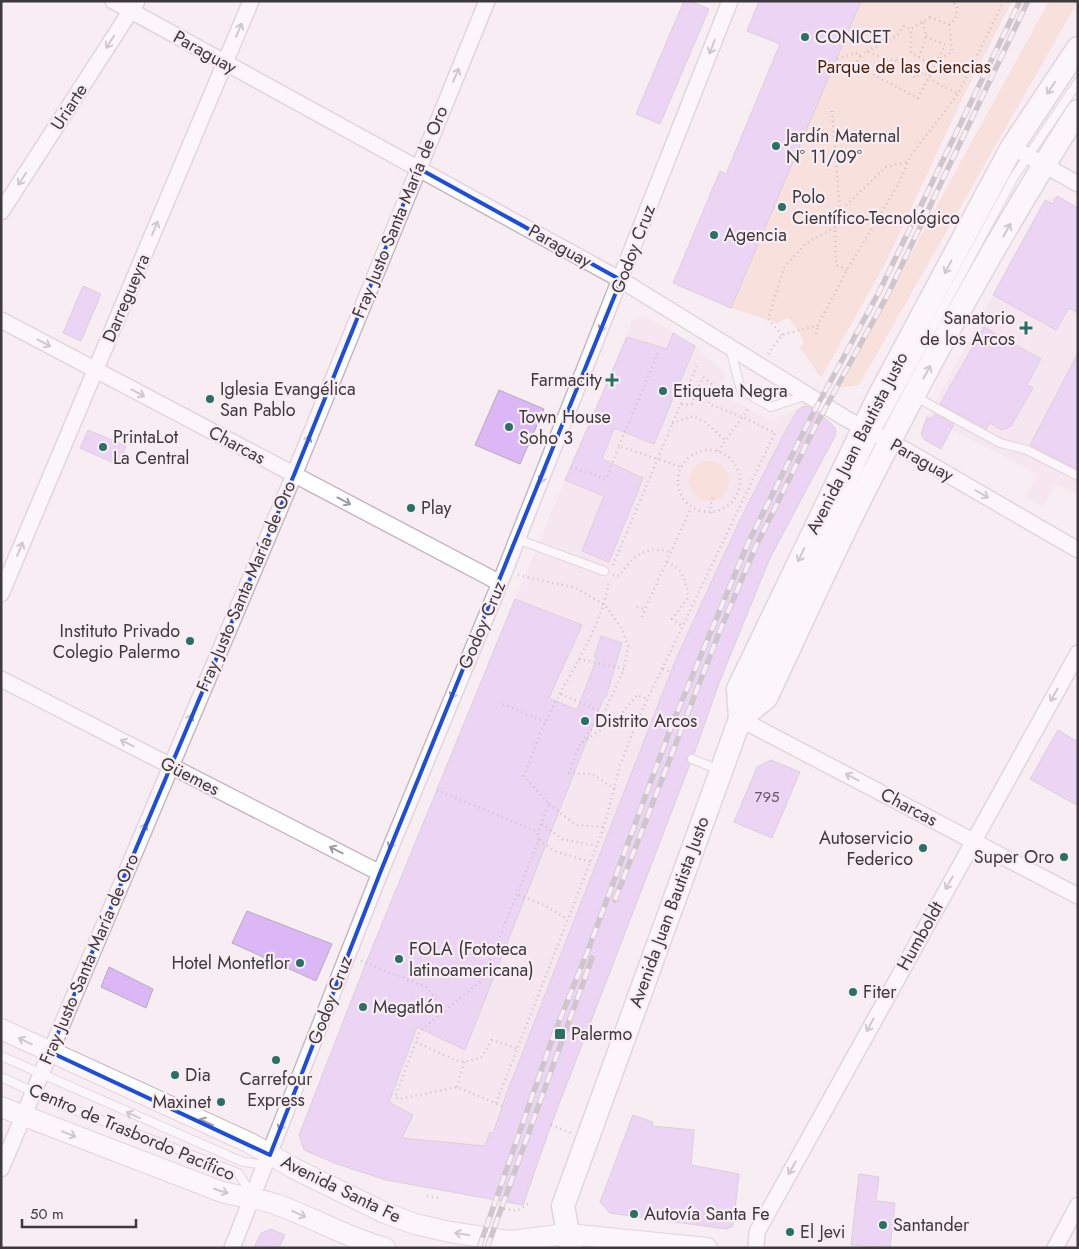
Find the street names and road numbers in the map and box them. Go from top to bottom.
street label: Paraguay [169,24,242,80]
street label: Uriarte [44,79,94,135]
street label: Fray Justo Santa María de Oro [345,102,455,322]
street label: Godoy Cruz [604,200,662,297]
street label: Paraguay [524,218,597,274]
street label: Darregueyra [96,250,156,346]
street label: Avenida Juan Bautista Justo [800,347,914,539]
street label: Charcas [204,419,270,471]
street label: Paraguay [886,432,959,488]
street label: Fray Justo Santa María de Oro [190,476,302,695]
street label: Godoy Cruz [452,576,512,673]
street label: Güemes [156,750,224,802]
street label: Charcas [876,781,942,833]
street label: Avenida Juan Bautista Justo [622,813,716,1011]
street label: Fray Justo Santa María de Oro [33,849,145,1068]
street label: Humboldt [890,896,950,975]
street label: Godoy Cruz [301,951,359,1048]
street label: Centro de Trasbordo Pacífico [25,1077,239,1187]
street label: Avenida Santa Fe [277,1149,405,1229]

